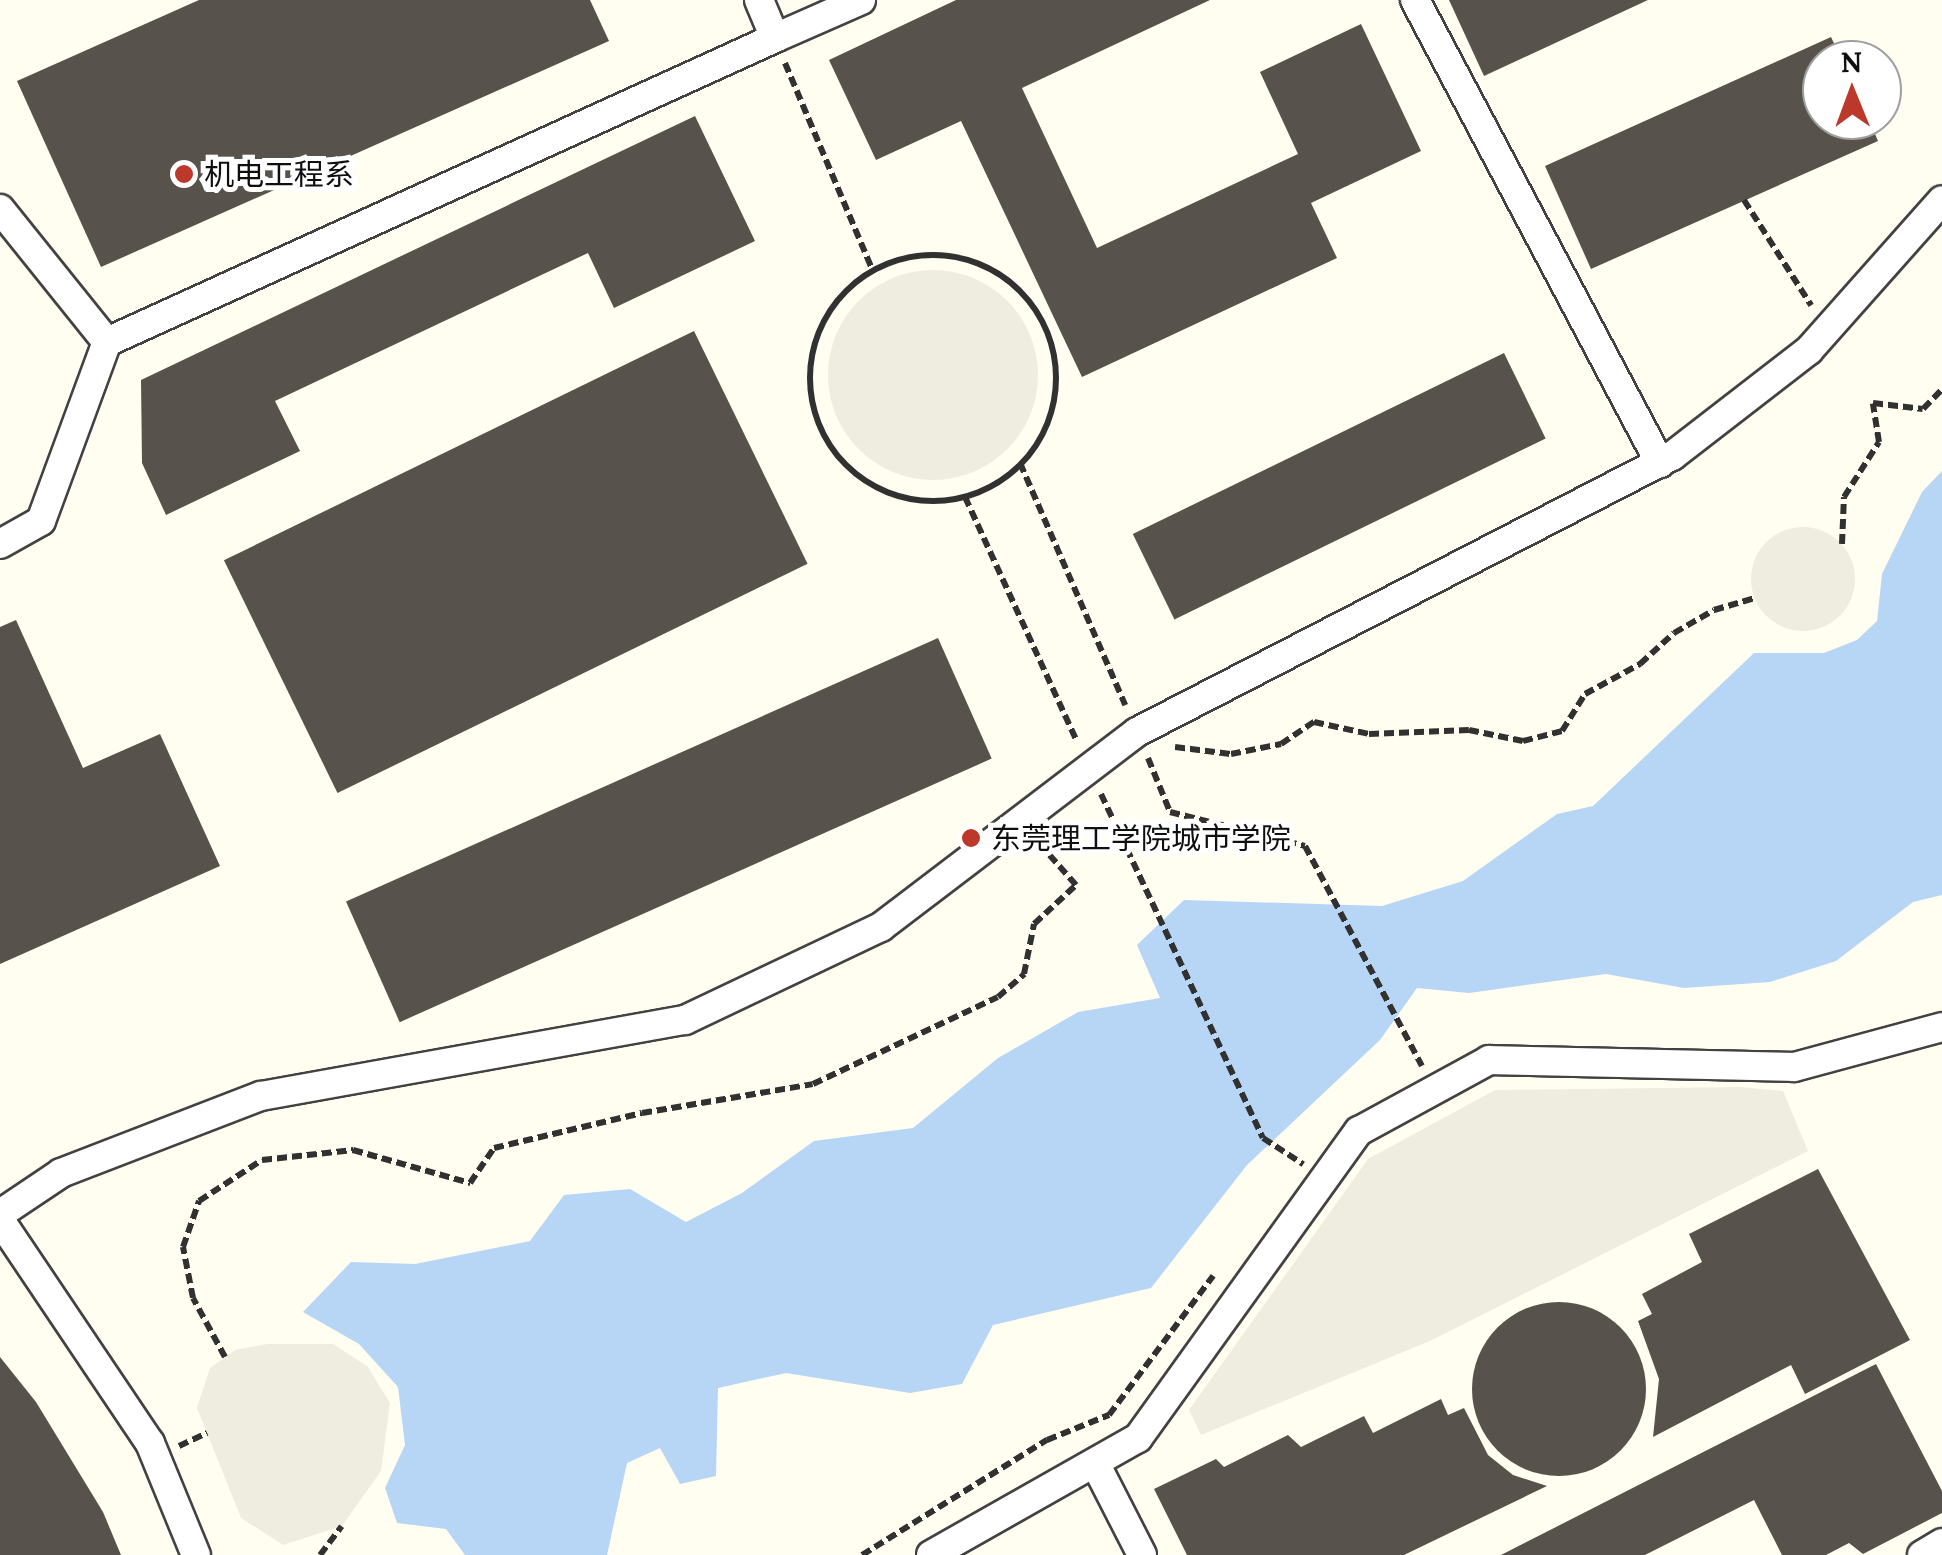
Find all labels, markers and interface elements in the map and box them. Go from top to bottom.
north arrow [1802,40,1902,140]
text: N [1840,44,1863,80]
place label: 机电工程系 [204,156,354,192]
marker: 机电工程系 [173,163,195,185]
place label: 东莞理工学院城市学院 [991,820,1291,856]
marker: 东莞理工学院城市学院 [960,827,982,849]

